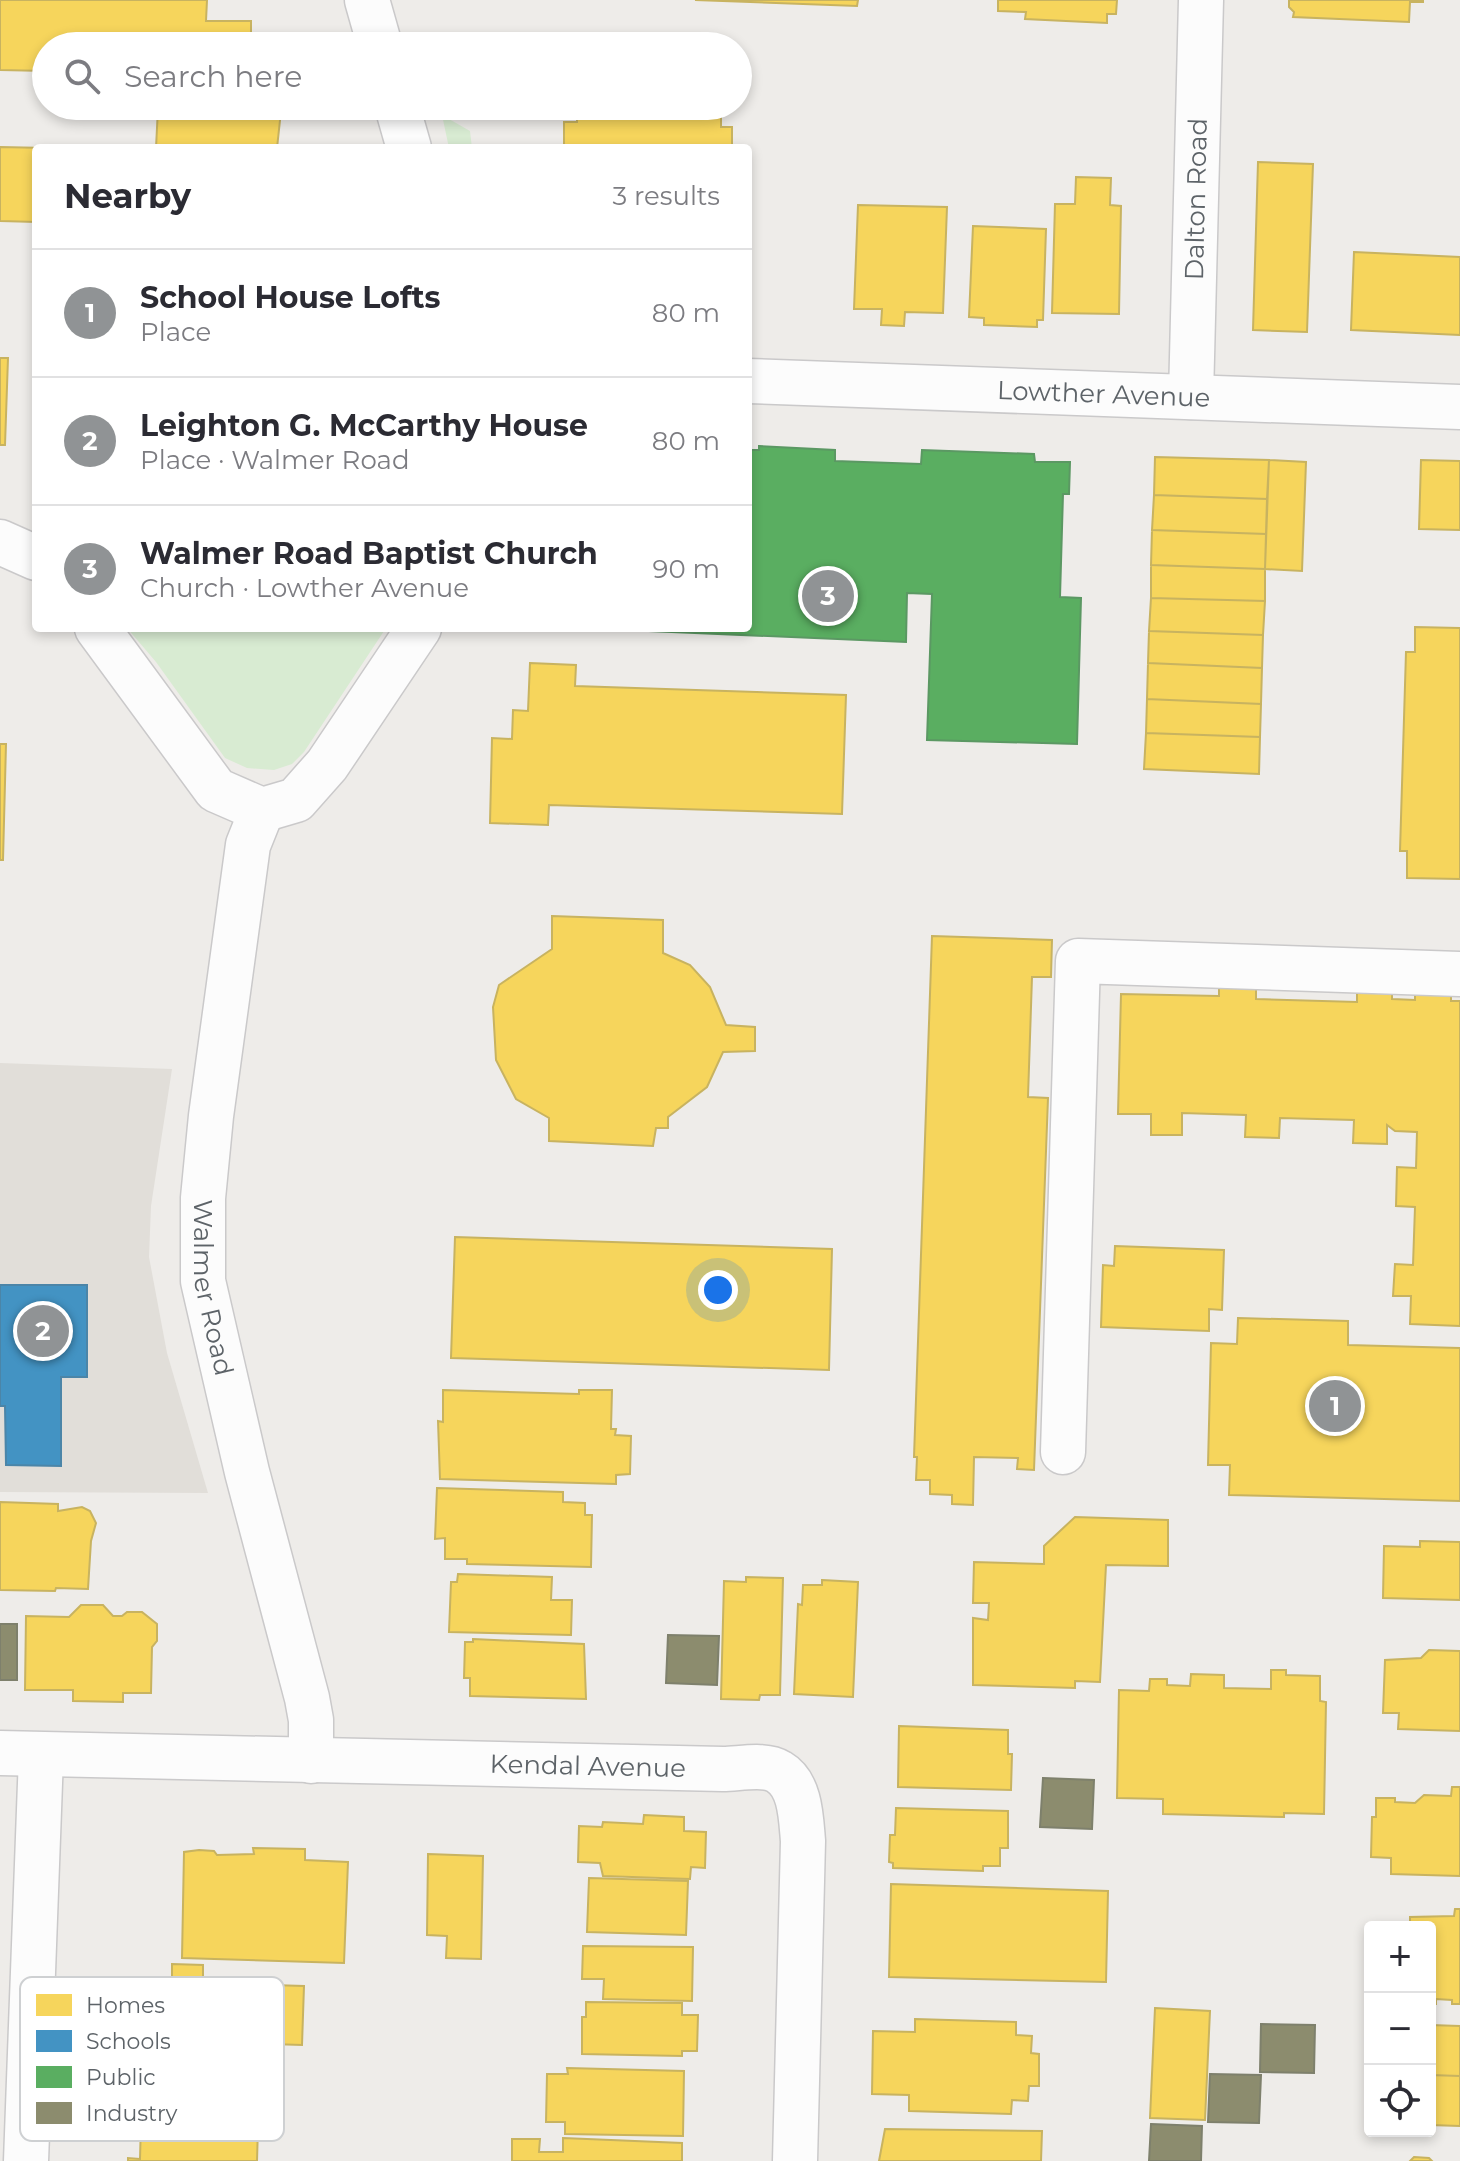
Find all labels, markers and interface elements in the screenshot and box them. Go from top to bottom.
search box [32,32,752,120]
icon: search [60,54,104,98]
text: Search here [124,58,302,95]
street label: Dalton Road [1178,117,1214,281]
text: Nearby [64,175,191,217]
text: 3 results [613,180,720,212]
text: School House Lofts [140,279,441,316]
text: 1 [85,297,95,329]
text: 80 m [652,297,720,329]
text: Place [140,316,211,348]
street label: Lowther Avenue [997,374,1211,414]
text: Leighton G. McCarthy House [140,407,588,444]
text: 2 [82,425,98,457]
text: 80 m [652,425,720,457]
text: Place · Walmer Road [140,444,410,476]
text: Walmer Road Baptist Church [140,535,598,572]
text: 3 [82,553,98,585]
text: 90 m [653,553,720,585]
pin: 3 [802,566,854,626]
text: Church · Lowther Avenue [140,572,469,604]
street label: Walmer Road [186,1199,240,1379]
your location [698,1270,738,1310]
pin: 2 [17,1301,69,1361]
pin: 1 [1309,1376,1361,1436]
street label: Kendal Avenue [489,1748,686,1784]
map controls [1364,1921,1436,2137]
button: + [1364,1921,1436,1993]
legend [20,1977,284,2141]
text: Homes [86,1992,165,2019]
button: − [1364,1993,1436,2065]
text: Schools [86,2028,171,2055]
text: Public [86,2064,156,2091]
button: locate [1364,2065,1436,2137]
text: Industry [86,2100,178,2127]

